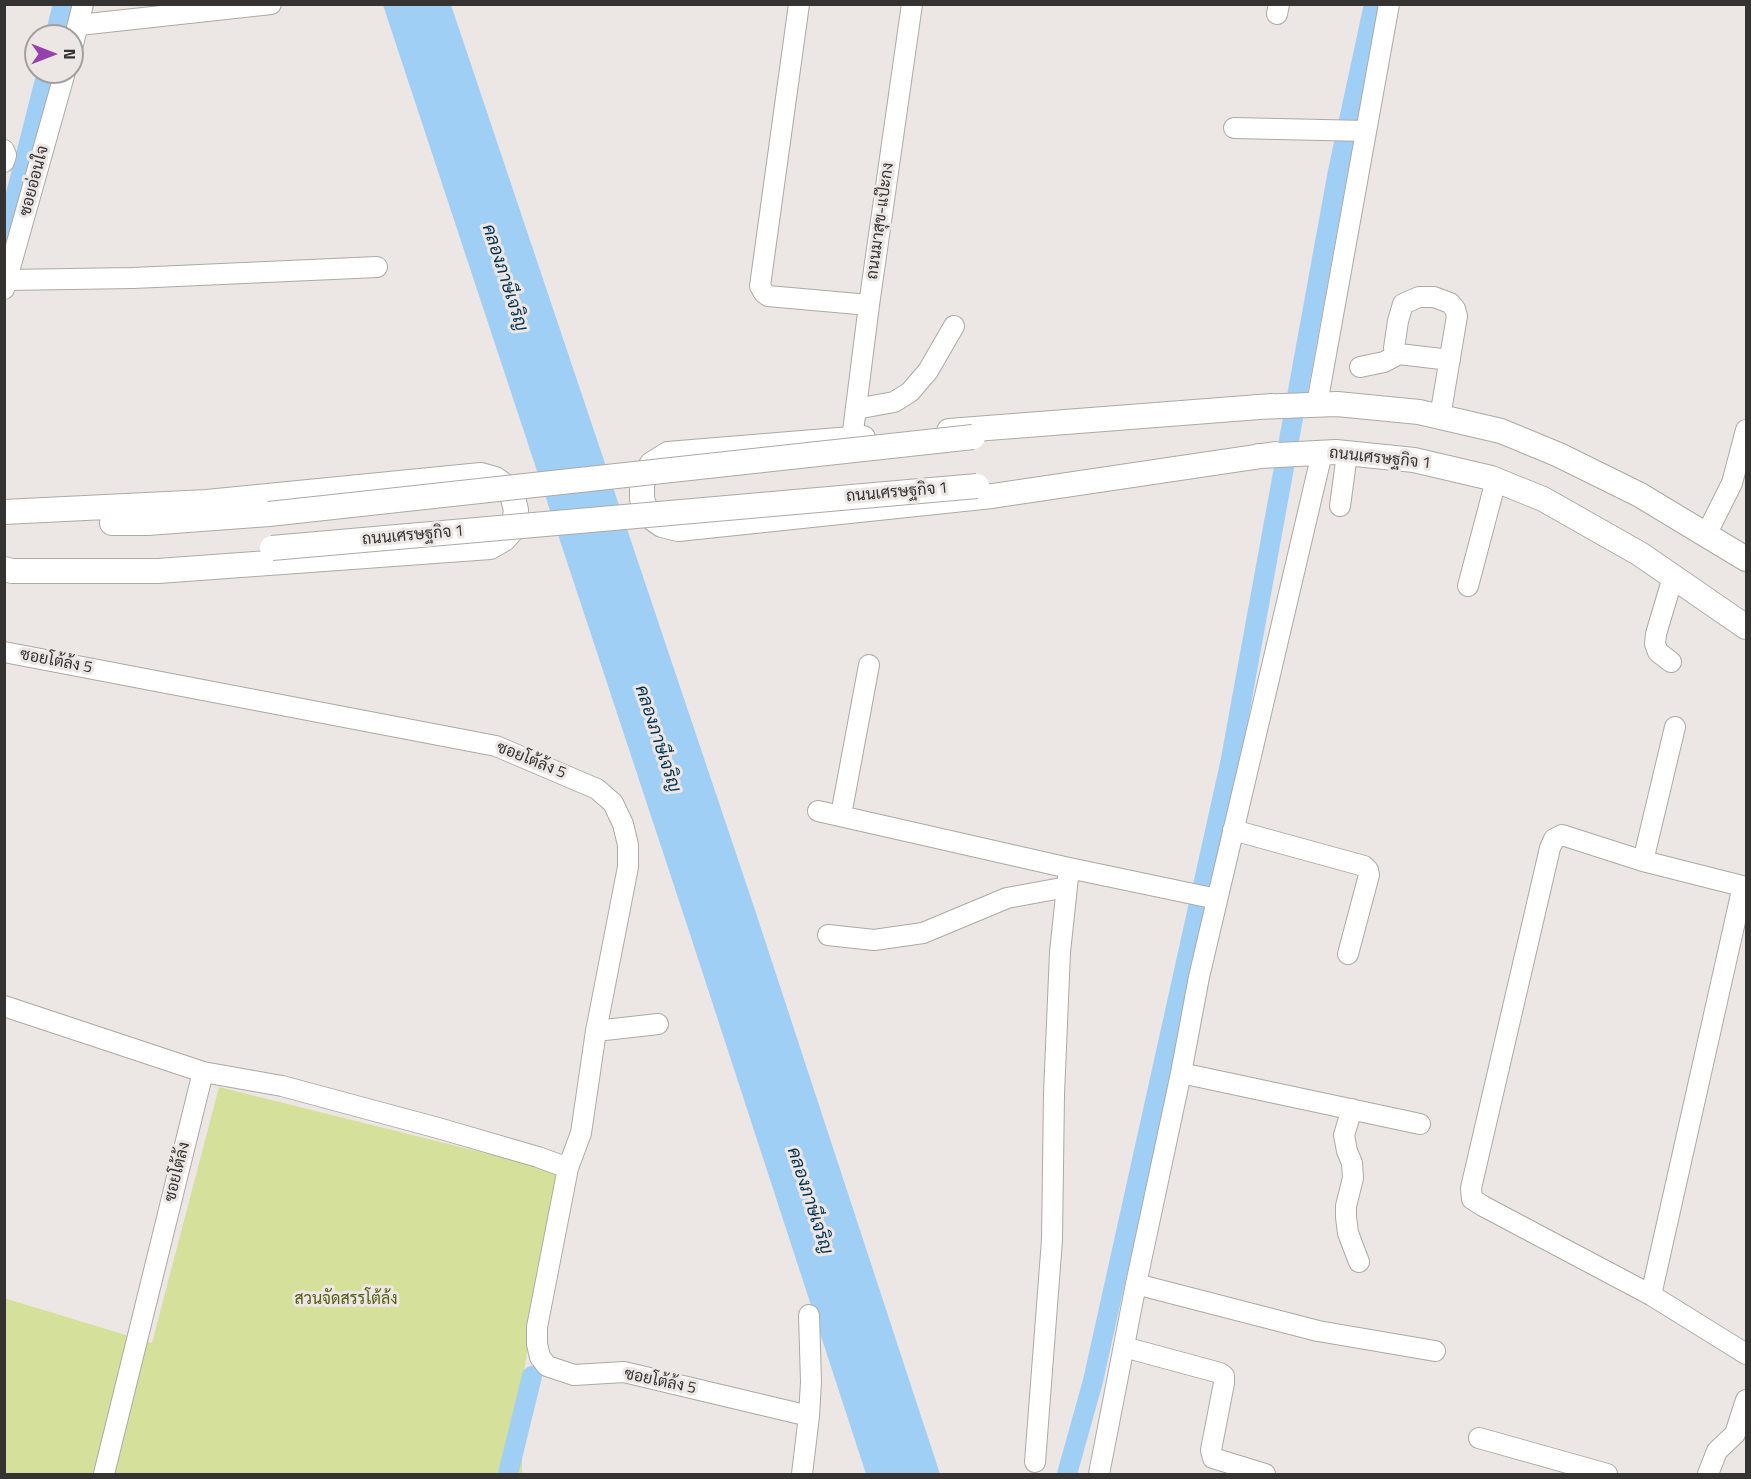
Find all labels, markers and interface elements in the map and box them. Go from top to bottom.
north arrow [24,24,84,84]
text: N [58,48,82,60]
street label: ซอยอ่อนใจ [16,144,54,218]
street label: ถนนมาสุข-แป๊ะกง [863,161,899,281]
water label: คลองภาษีเจริญ [477,222,531,334]
street label: ถนนเศรษฐกิจ 1 [1328,444,1432,474]
street label: ถนนเศรษฐกิจ 1 [845,479,949,507]
street label: ถนนเศรษฐกิจ 1 [361,522,465,550]
street label: ซอยโต้ล้ง 5 [18,646,94,678]
water label: คลองภาษีเจริญ [630,683,684,795]
street label: ซอยโต้ล้ง 5 [493,738,569,784]
street label: ซอยโต้ล้ง [161,1140,195,1204]
water label: คลองภาษีเจริญ [782,1145,836,1257]
park label: สวนจัดสรรโต้ล้ง [294,1290,398,1310]
street label: ซอยโต้ล้ง 5 [622,1365,698,1399]

